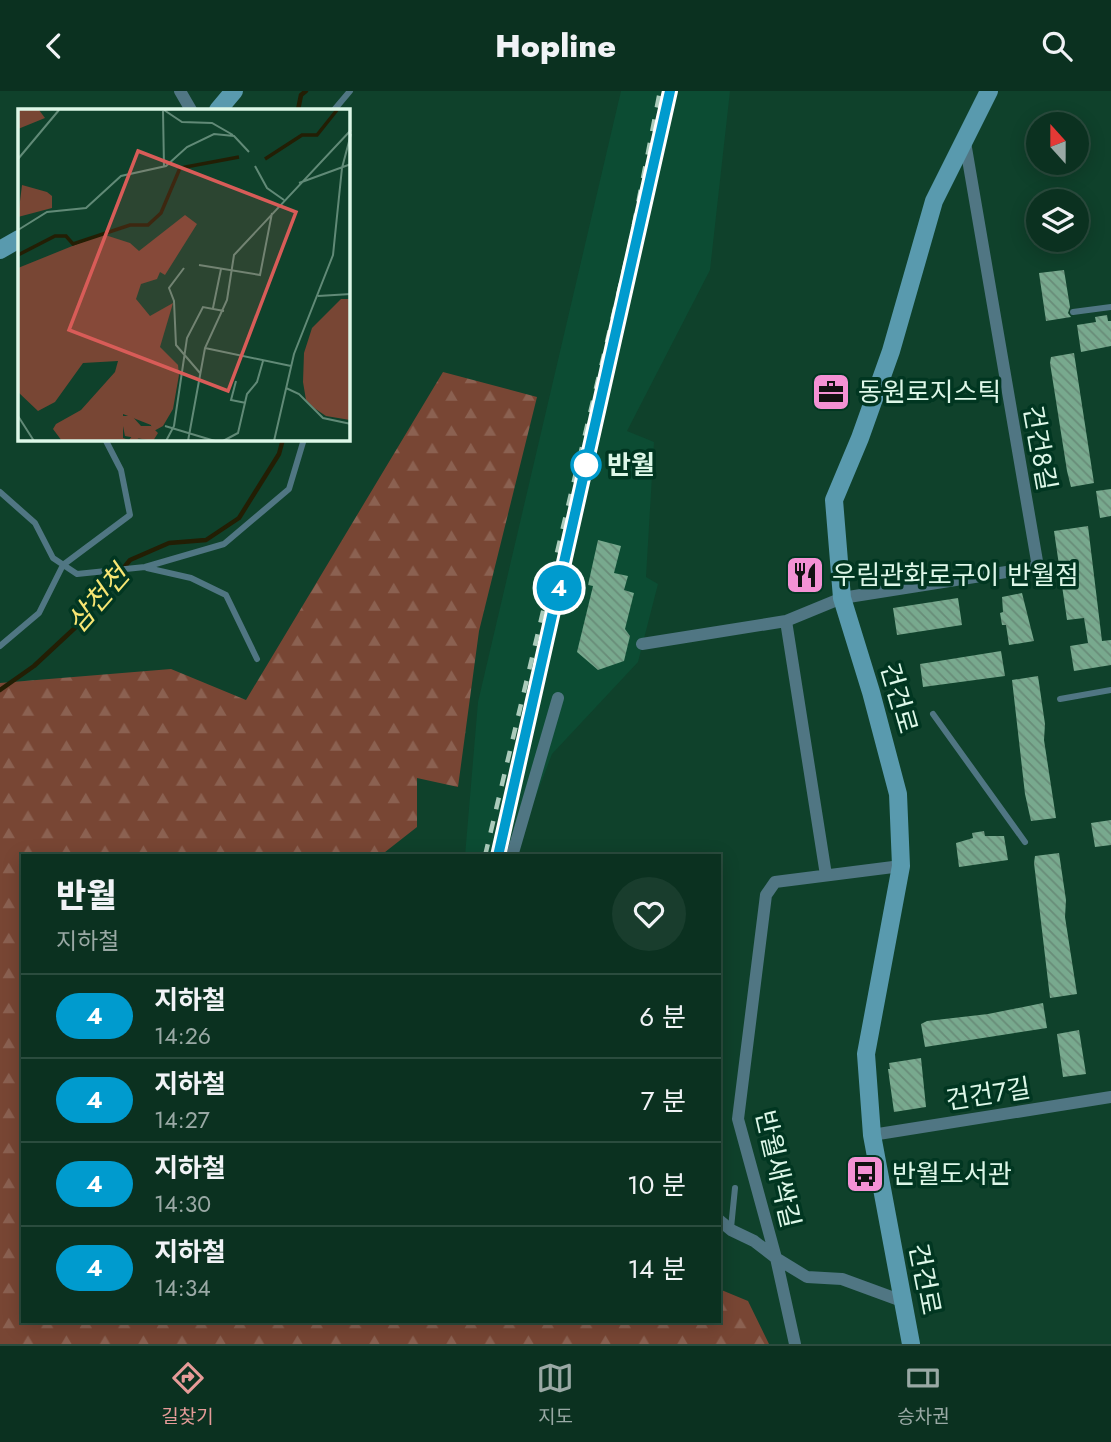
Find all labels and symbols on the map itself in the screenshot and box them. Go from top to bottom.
inset map [18,109,350,441]
north arrow [1026,112,1088,175]
office icon: 동원로지스틱 [810,371,852,413]
place label: 동원로지스틱 [858,373,1002,411]
street label: 건건8길 [1014,402,1066,494]
place label: 반월 [607,446,655,484]
marker: 반월 [571,450,601,480]
water label: 삼천천 [57,554,141,642]
restaurant icon: 우림관화로구이 반월점 [784,554,826,596]
place label: 우림관화로구이 반월점 [832,556,1079,594]
line badge: 4 [536,565,582,611]
street label: 건건로 [871,658,927,738]
street label: 건건7길 [943,1069,1033,1119]
street label: 반월새싹길 [746,1106,810,1232]
bus stop icon: 반월도서관 [844,1153,886,1195]
place label: 반월도서관 [892,1155,1012,1193]
street label: 건건로 [900,1240,950,1318]

